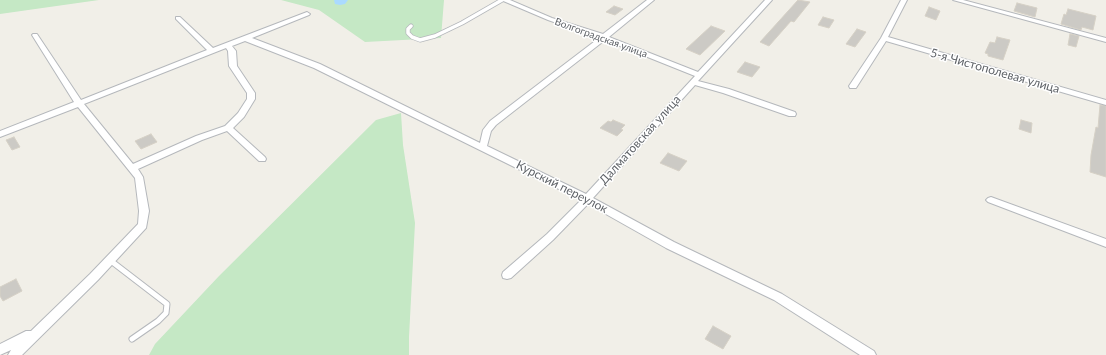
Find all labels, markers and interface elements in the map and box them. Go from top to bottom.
street label: Волгоградская улица [553,16,649,60]
street label: 5-я Чистополевая улица [929,46,1061,96]
street label: Далматовская улица [596,92,684,188]
street label: Курский переулок [514,158,610,216]

